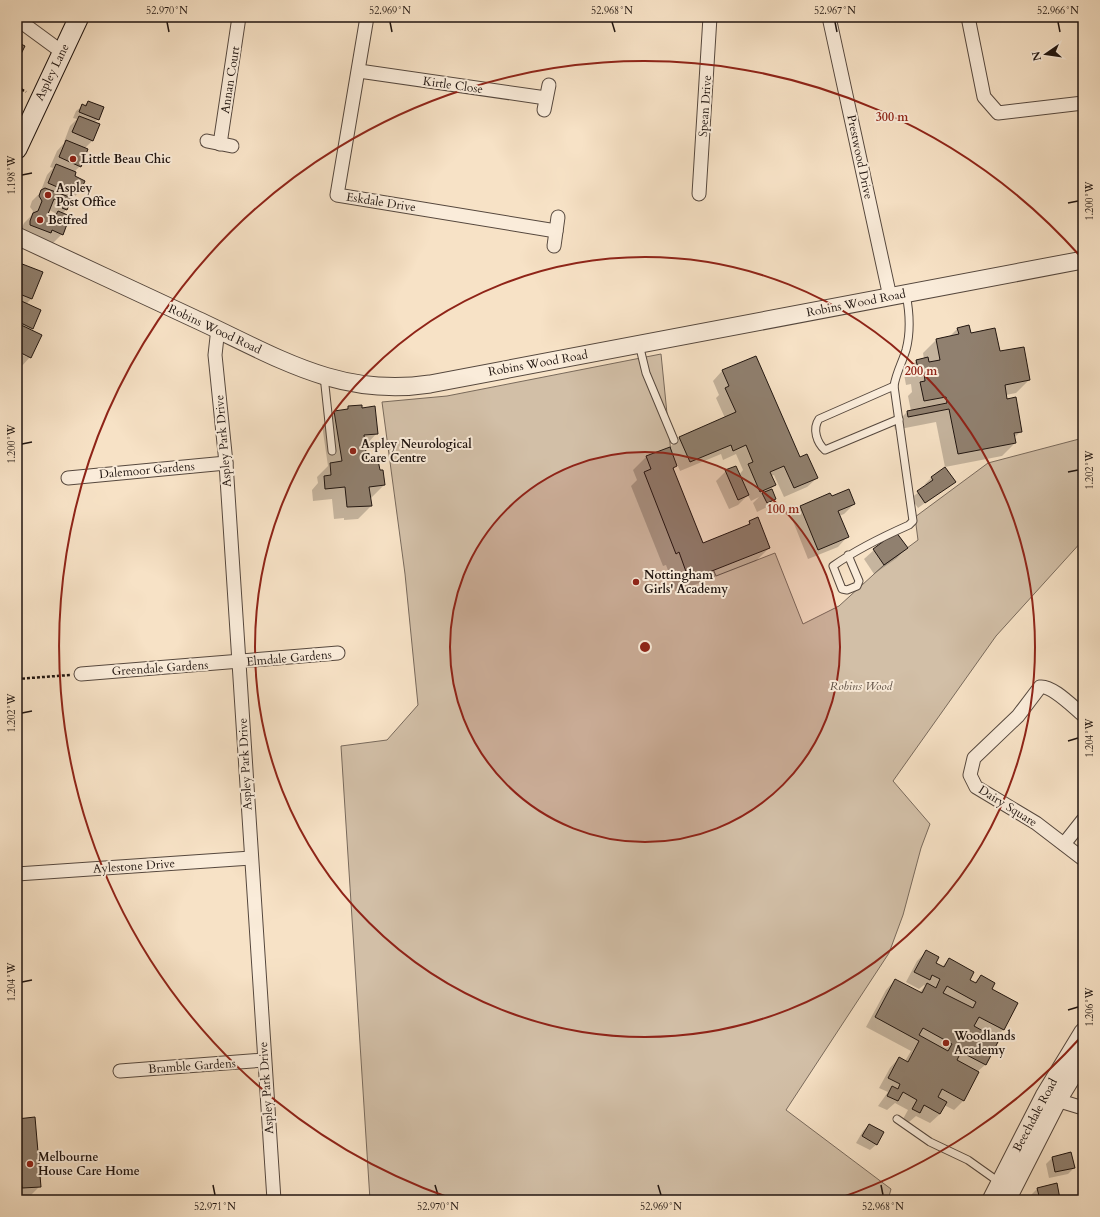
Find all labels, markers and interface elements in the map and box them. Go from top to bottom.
text: 52.970°N [146,4,188,18]
text: 52.969°N [369,4,411,18]
text: 52.968°N [591,4,633,18]
text: 52.967°N [814,4,856,18]
text: 52.966°N [1037,4,1079,18]
north arrow [1026,34,1066,74]
street label: Aspley Lane [31,41,73,103]
street label: Annan Court [217,45,243,115]
text: N [1028,49,1045,62]
street label: Kirtle Close [422,73,484,97]
street label: Spean Drive [695,74,715,138]
text: 300 m [876,109,909,125]
street label: Prestwood Drive [843,113,877,201]
place label: Little Beau Chic [81,151,171,167]
text: 1.198°W [5,154,19,195]
marker: Little Beau Chic [68,154,78,164]
place label: Aspley Post Office [56,180,116,210]
text: 1.200°W [1083,180,1097,221]
street label: Eskdale Drive [345,189,417,215]
marker: Aspley Post Office [43,190,53,200]
place label: Betfred [48,212,88,228]
marker: Betfred [35,215,45,225]
street label: Robins Wood Road [805,285,908,320]
street label: Robins Wood Road [166,300,265,358]
street label: Robins Wood Road [487,346,590,380]
text: 200 m [905,363,938,379]
street label: Aspley Park Drive [211,394,235,488]
text: 1.200°W [5,423,19,464]
place label: Aspley Neurological Care Centre [361,436,472,466]
marker: Aspley Neurological Care Centre [348,446,358,456]
text: 1.202°W [1083,449,1097,490]
street label: Dalemoor Gardens [99,458,195,482]
text: 100 m [767,501,800,517]
place label: Nottingham Girls' Academy [644,567,728,597]
marker: Nottingham Girls' Academy [631,577,641,587]
centre of rings [638,640,652,654]
street label: Elmdale Gardens [246,646,332,670]
street label: Greendale Gardens [111,657,209,679]
park label: Robins Wood [830,678,893,694]
text: 1.202°W [5,692,19,733]
street label: Aspley Park Drive [235,717,255,811]
text: 1.204°W [1083,717,1097,758]
street label: Dairy Square [976,782,1040,830]
street label: Aylestone Drive [92,855,176,877]
text: 1.204°W [5,961,19,1002]
text: 1.206°W [1083,986,1097,1027]
place label: Woodlands Academy [953,1028,1015,1058]
marker: Woodlands Academy [941,1038,951,1048]
street label: Aspley Park Drive [255,1041,277,1135]
street label: Bramble Gardens [148,1055,236,1077]
street label: Beechdale Road [1009,1075,1061,1154]
place label: Melbourne House Care Home [38,1149,140,1179]
marker: Melbourne House Care Home [25,1159,35,1169]
text: 52.971°N [194,1200,236,1214]
text: 52.970°N [417,1200,459,1214]
text: 52.969°N [640,1200,682,1214]
text: 52.968°N [862,1200,904,1214]

